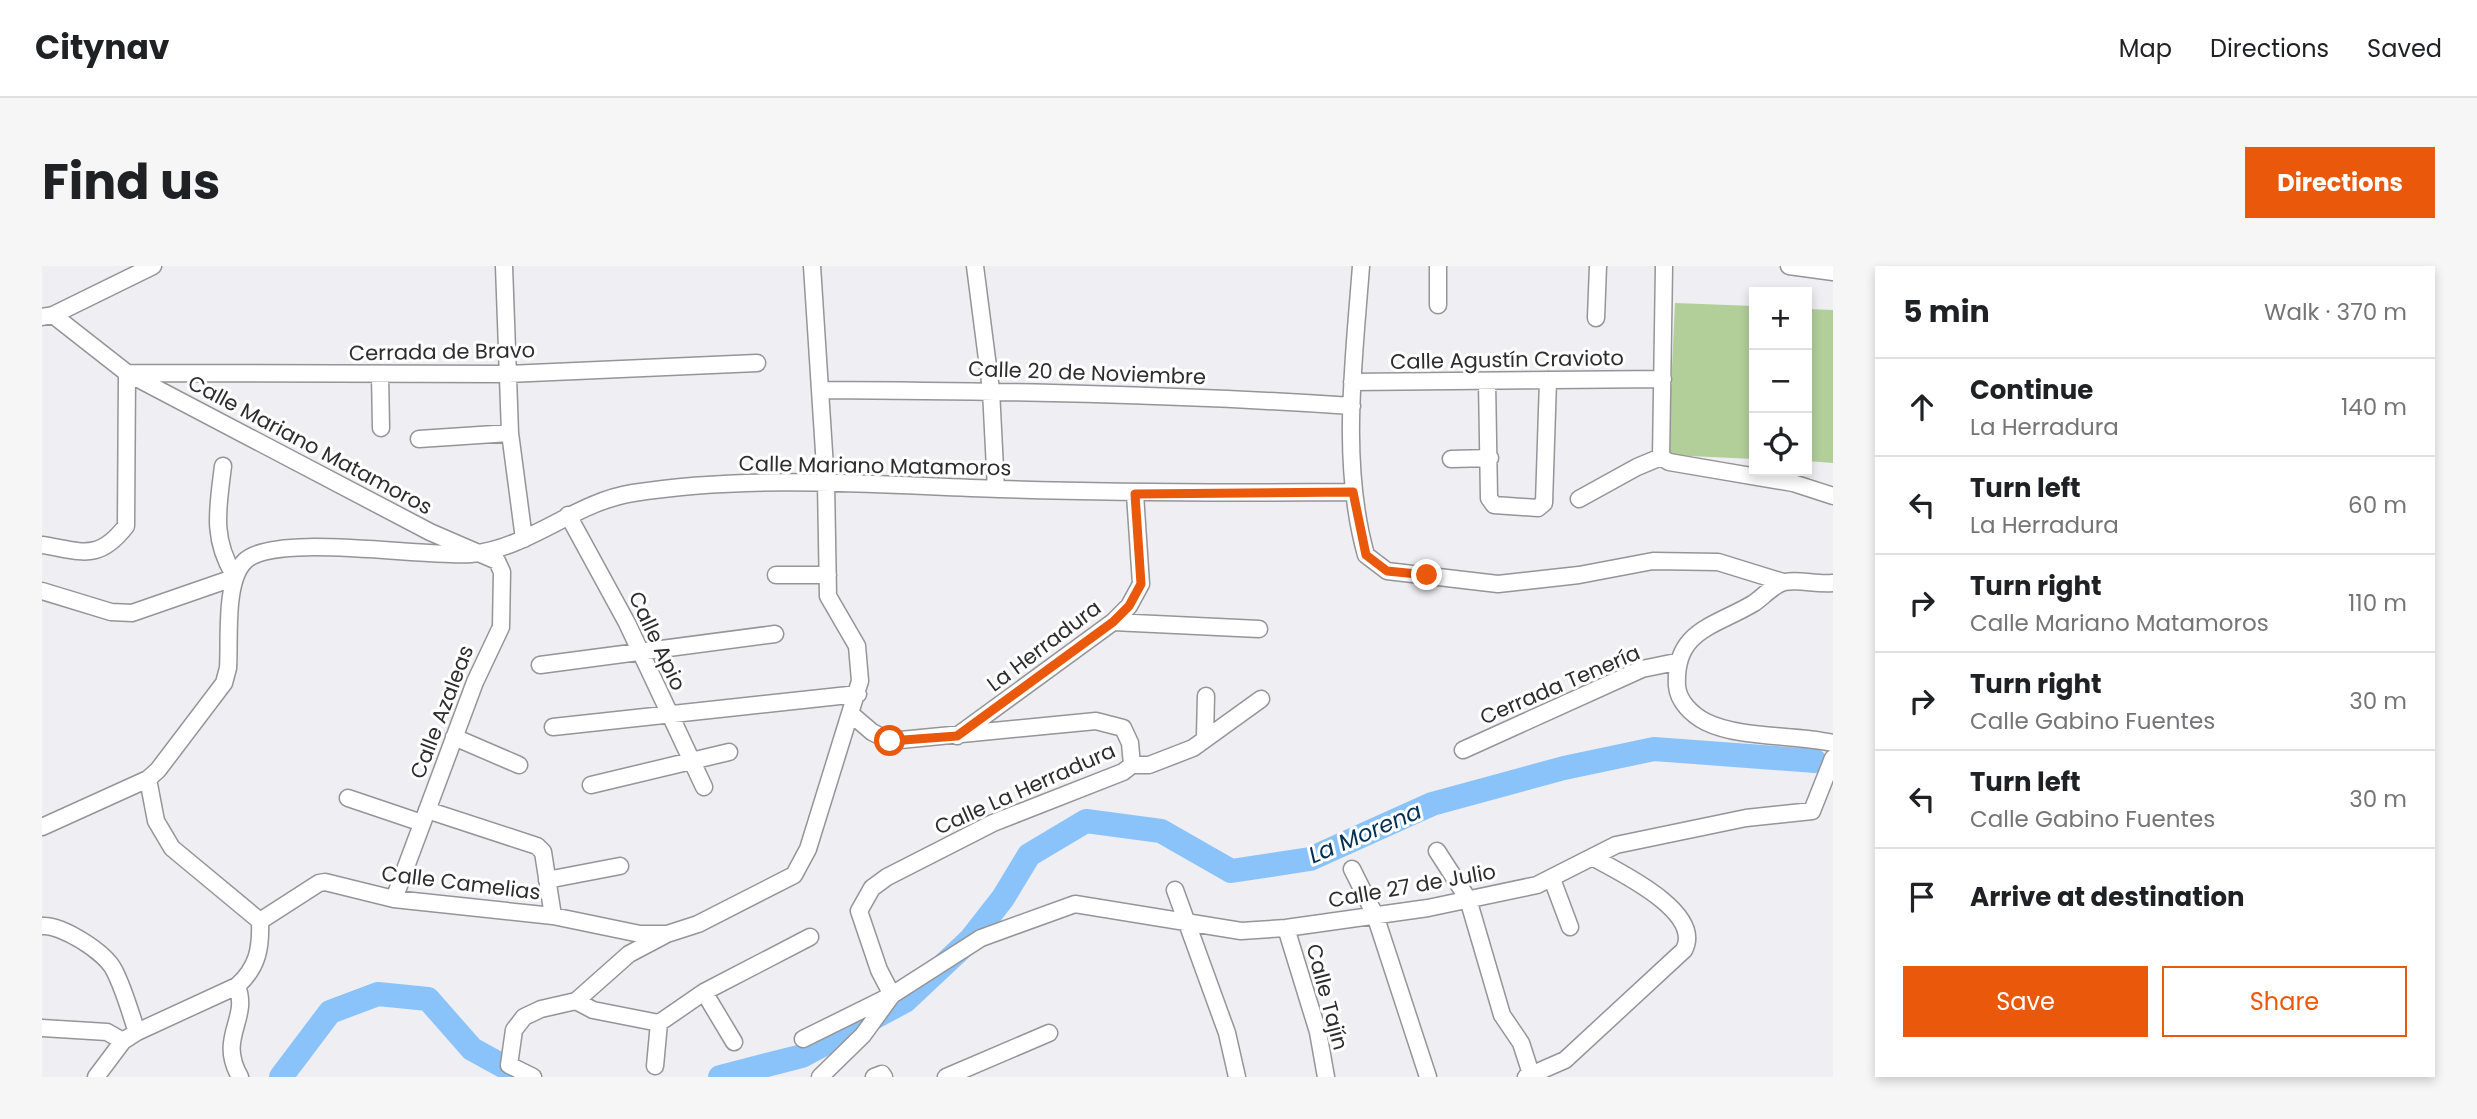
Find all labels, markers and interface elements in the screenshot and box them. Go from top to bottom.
text: Citynav [35,24,169,71]
text: Map [2119,32,2172,65]
text: Directions [2210,32,2329,65]
text: Saved [2367,32,2442,65]
button: Directions [2245,147,2435,218]
text: Find us [42,148,220,216]
map controls [1749,287,1812,476]
button: + [1749,287,1812,350]
text: 5 min [1903,290,1990,333]
text: Walk · 370 m [2264,296,2407,328]
street label: Cerrada de Bravo [349,335,535,368]
street label: Calle Agustín Cravioto [1390,343,1624,376]
button: − [1749,350,1812,413]
street label: Calle 20 de Noviembre [968,354,1206,391]
street label: Calle Mariano Matamoros [183,368,437,521]
text: Continue [1970,372,2093,408]
icon: ahead [1903,388,1941,426]
text: 140 m [2341,391,2407,423]
text: La Herradura [1970,411,2119,443]
button: locate [1749,413,1812,476]
street label: Calle Mariano Matamoros [738,449,1012,482]
text: Turn left [1970,470,2081,506]
icon: left [1903,486,1941,524]
text: 60 m [2348,489,2407,521]
text: La Herradura [1970,509,2119,541]
route end [1411,559,1442,590]
text: Turn right [1970,568,2102,604]
icon: right [1903,584,1941,622]
street label: Calle Apio [622,586,693,695]
text: 110 m [2348,587,2407,619]
street label: La Herradura [981,593,1107,698]
text: Calle Mariano Matamoros [1970,607,2269,639]
street label: Cerrada Tenería [1475,638,1644,731]
street label: Calle Azaleas [403,641,480,783]
text: Turn right [1970,666,2102,702]
icon: right [1903,682,1941,720]
text: 30 m [2349,685,2407,717]
text: Calle Gabino Fuentes [1970,705,2215,737]
route start [874,725,905,756]
street label: Calle La Herradura [930,736,1120,842]
text: Turn left [1970,764,2081,800]
icon: left [1903,780,1941,818]
text: 30 m [2349,783,2407,815]
water label: La Morena [1304,795,1426,871]
text: Calle Gabino Fuentes [1970,803,2215,835]
street label: Calle 27 de Julio [1326,856,1498,915]
street label: Calle Camelias [380,858,542,907]
icon: arrive [1903,878,1941,916]
text: Arrive at destination [1970,879,2245,915]
street label: Calle Tajín [1299,941,1356,1053]
button: Save [1903,966,2148,1037]
button: Share [2162,966,2407,1037]

